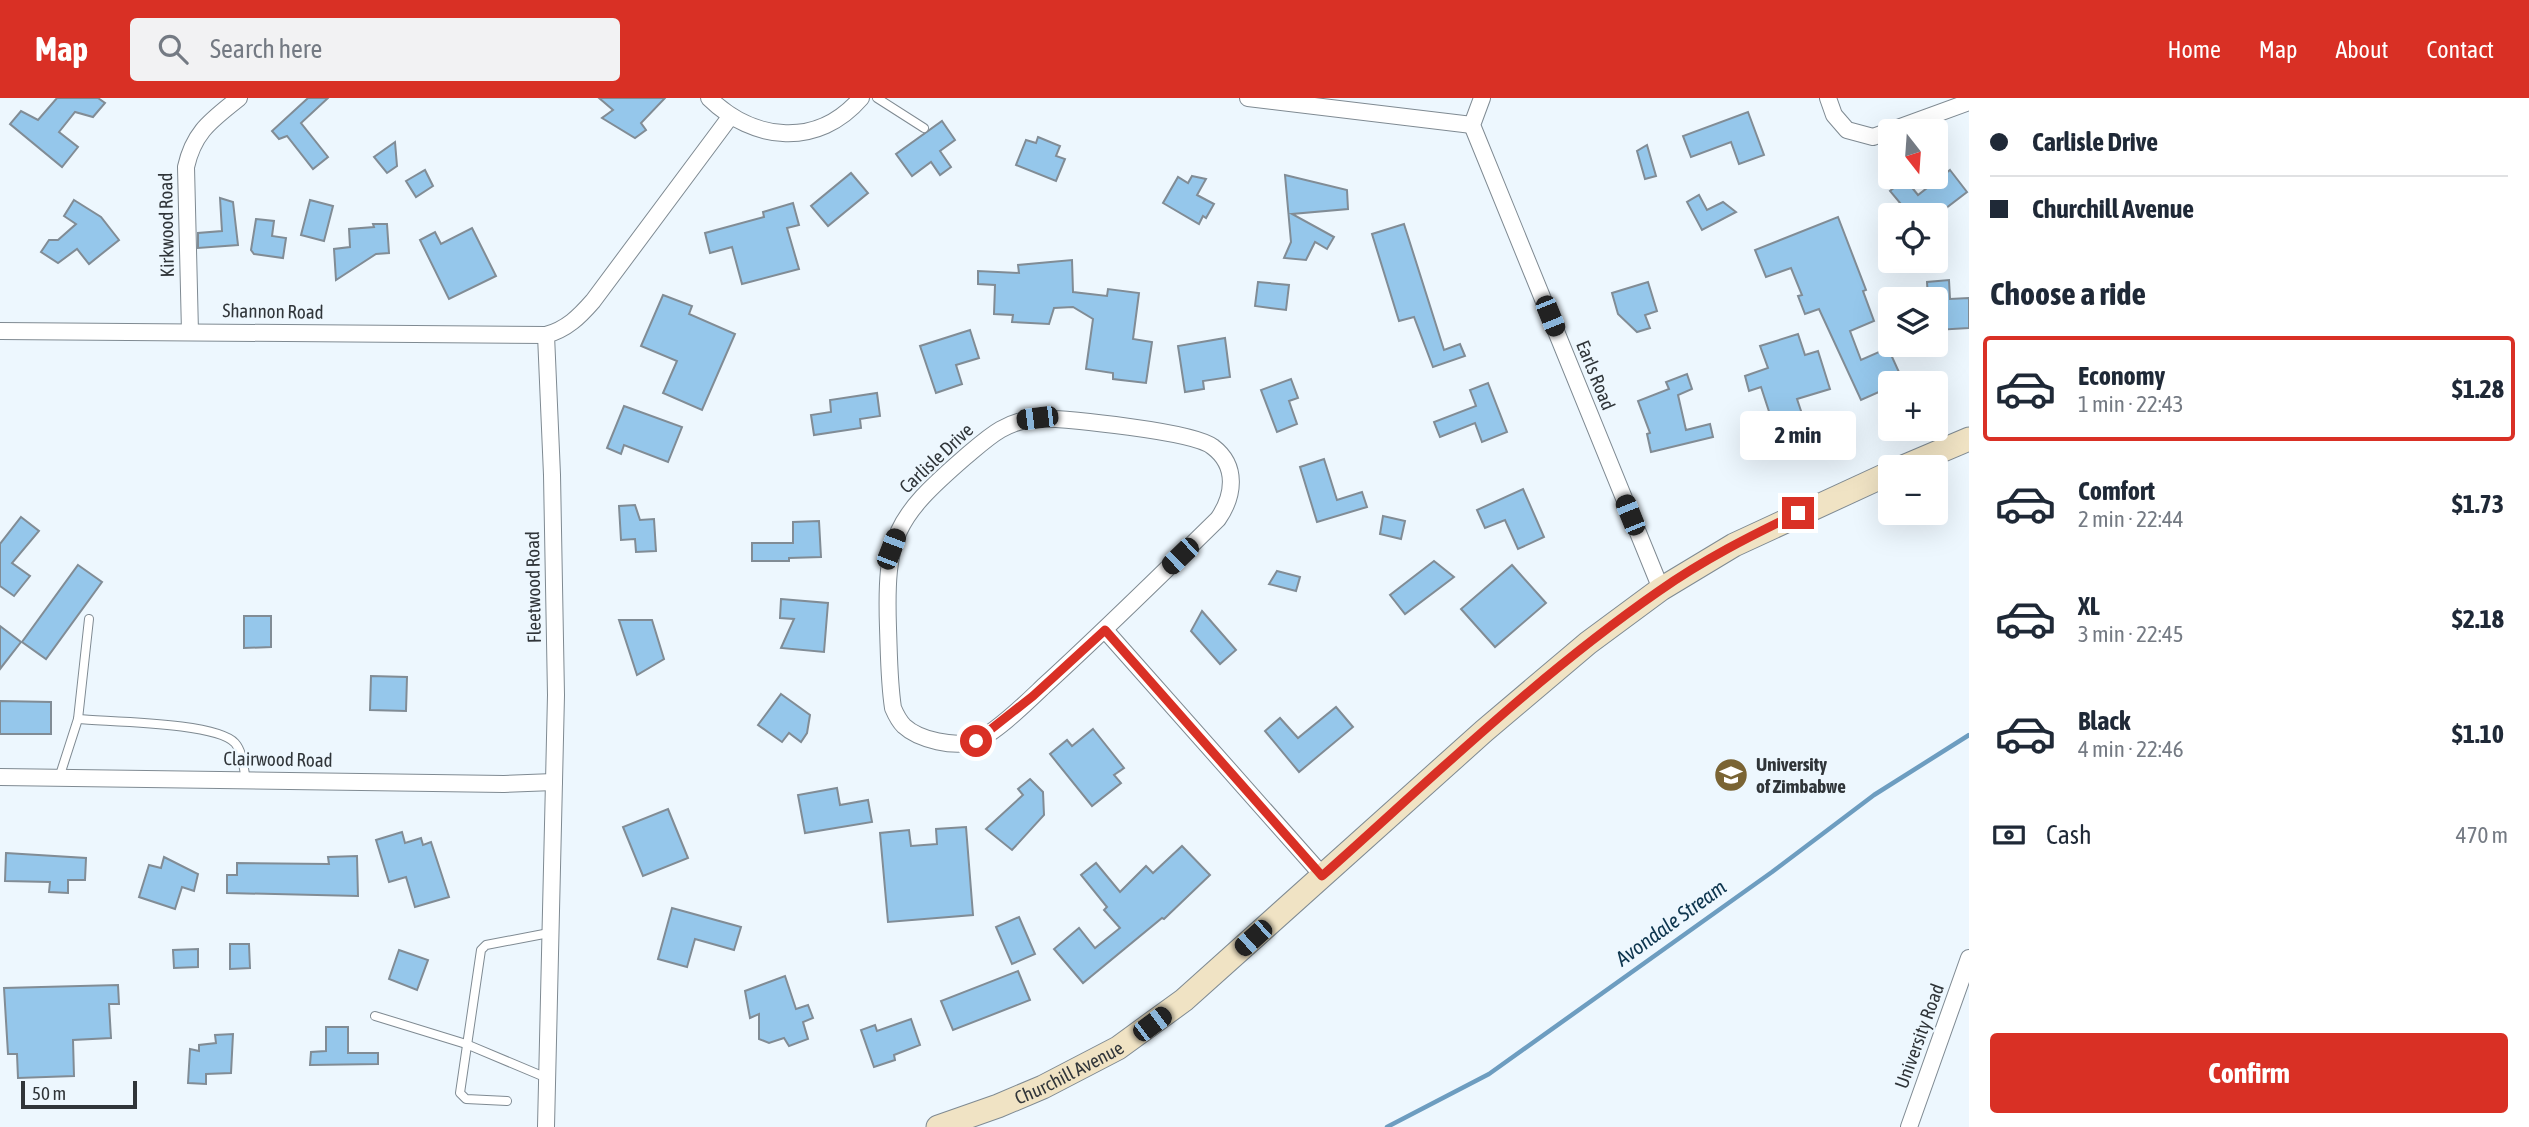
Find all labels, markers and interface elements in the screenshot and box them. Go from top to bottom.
search box [130,18,620,81]
text: Map [35,30,88,68]
icon: search [154,30,192,68]
text: Search here [210,34,322,64]
text: Home [2167,36,2221,63]
text: Map [2259,36,2297,63]
text: About [2335,36,2388,63]
text: Contact [2426,36,2494,63]
north arrow [1878,119,1948,189]
map controls [1878,119,1948,525]
text: Carlisle Drive [2032,127,2158,157]
street label: Kirkwood Road [154,173,178,277]
text: Churchill Avenue [2032,194,2194,224]
button: locate [1878,203,1948,273]
text: Choose a ride [1990,275,2146,312]
button: layers [1878,287,1948,357]
car [1533,293,1568,339]
street label: Shannon Road [222,299,324,323]
street label: Earls Road [1572,337,1620,413]
icon: car [1994,357,2057,420]
text: Economy [2078,361,2165,391]
button: + [1878,371,1948,441]
text: $1.28 [2452,374,2504,404]
text: 1 min · 22:43 [2078,391,2184,417]
car [1015,405,1060,431]
callout: 2 min [1740,412,1856,460]
street label: Carlisle Drive [895,419,977,497]
text: 2 min [1775,422,1821,448]
button: − [1878,455,1948,525]
icon: car [1994,472,2057,535]
text: Comfort [2078,476,2155,506]
text: $1.73 [2452,489,2504,519]
car [1613,492,1648,538]
route end [1782,497,1814,529]
text: 2 min · 22:44 [2078,506,2184,532]
car [874,526,909,572]
street label: Fleetwood Road [521,531,545,643]
car [1158,534,1203,578]
icon: car [1994,587,2057,650]
text: XL [2078,591,2100,621]
text: $2.18 [2452,604,2504,634]
text: 3 min · 22:45 [2078,621,2184,647]
icon: car [1994,702,2057,765]
text: Black [2078,706,2130,736]
text: $1.10 [2452,719,2504,749]
route start [960,725,992,757]
text: 4 min · 22:46 [2078,736,2184,762]
street label: Clairwood Road [223,747,333,771]
place label: University of Zimbabwe [1756,753,1846,797]
school or university icon: University of Zimbabwe [1712,756,1750,794]
icon: cash [1990,816,2028,854]
text: Cash [2046,820,2092,850]
text: 470 m [2456,822,2508,848]
water label: Avondale Stream [1610,874,1730,971]
car [1231,916,1276,960]
street label: University Road [1890,981,1948,1091]
car [1129,1003,1176,1045]
button: Confirm [1990,1033,2508,1113]
street label: Churchill Avenue [1011,1037,1128,1109]
scale bar [21,1078,136,1110]
text: 50 m [32,1082,66,1104]

